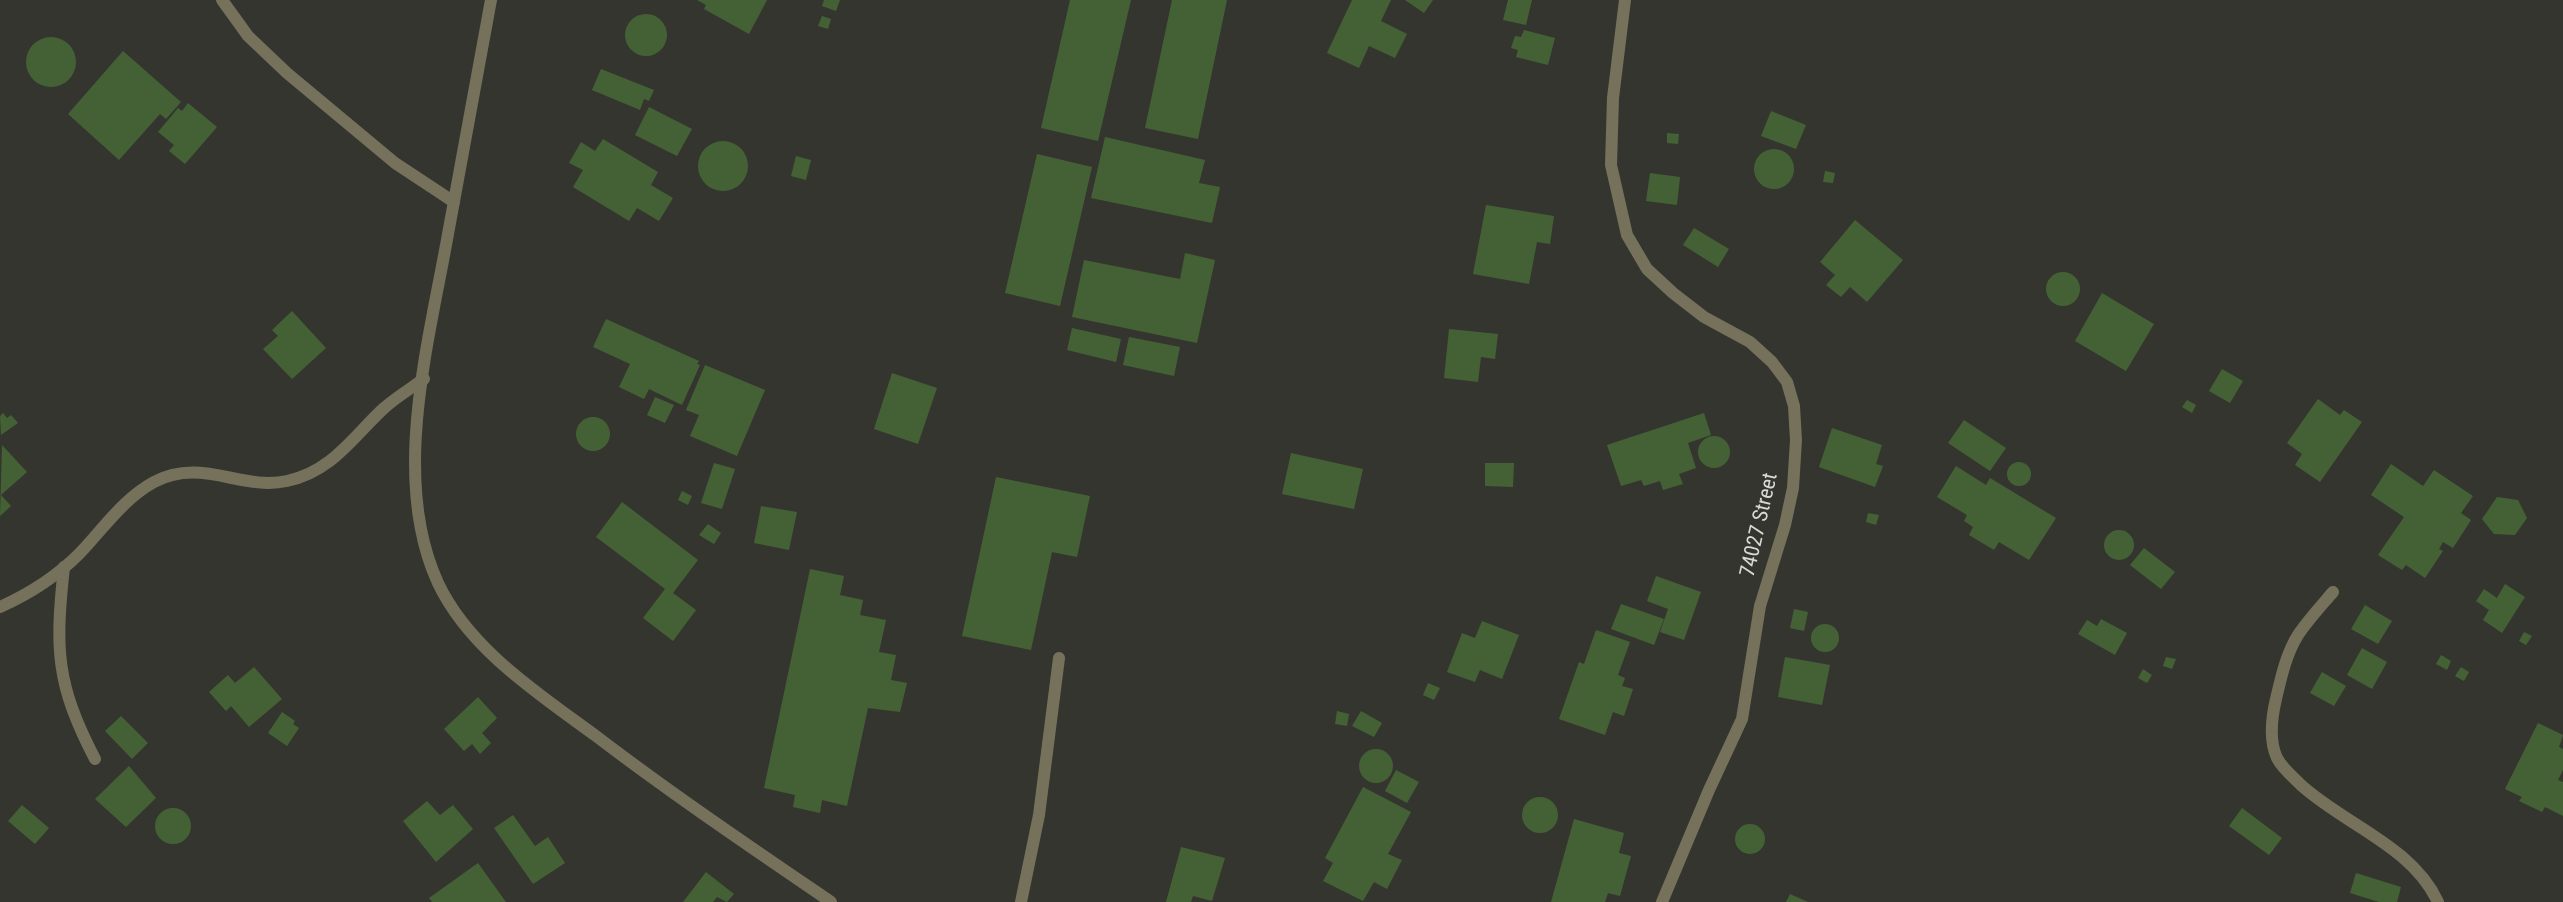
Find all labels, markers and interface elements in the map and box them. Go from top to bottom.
street label: 74027 Street [1736,471,1784,579]

